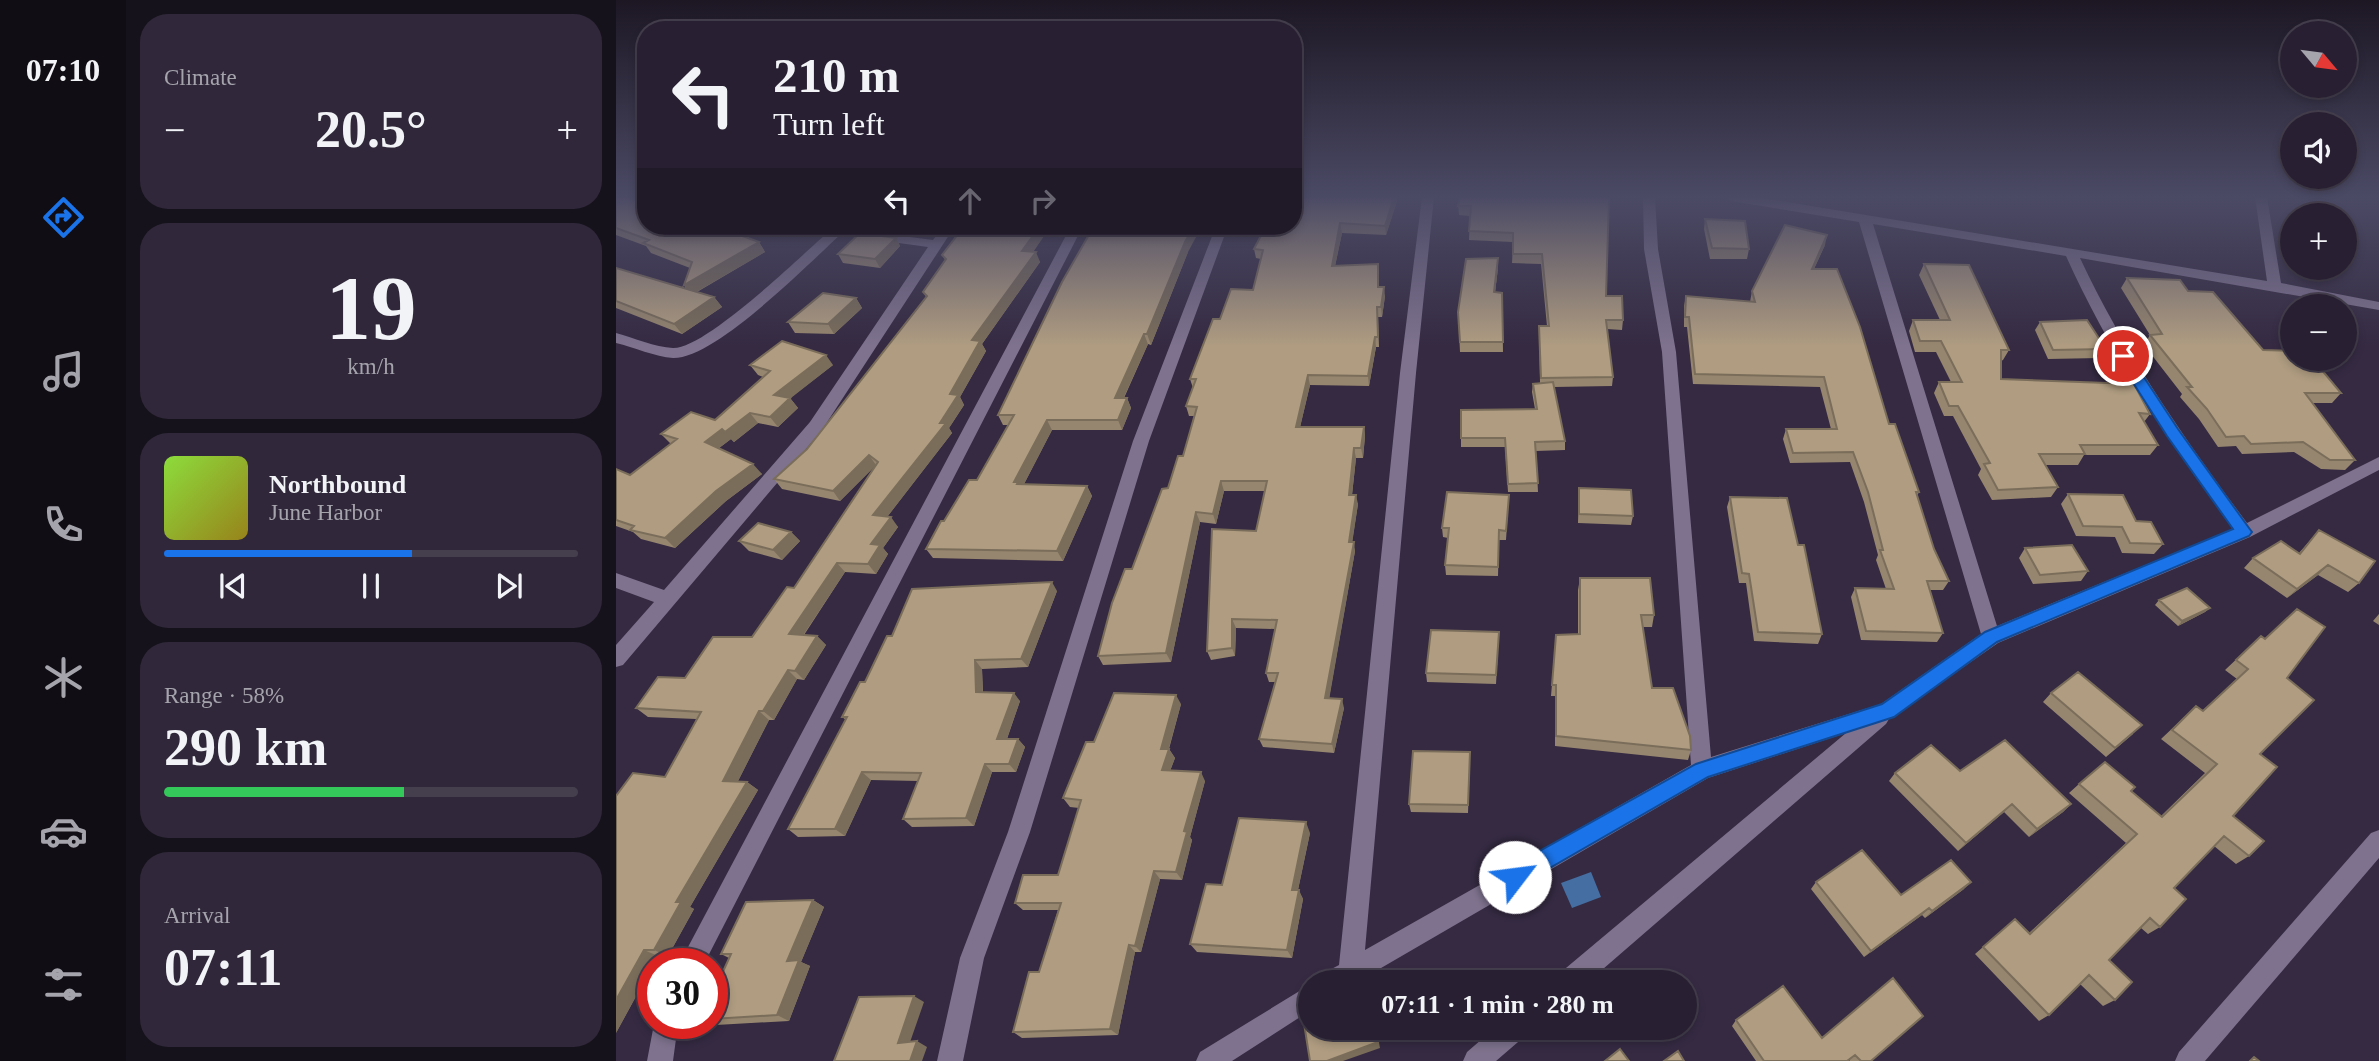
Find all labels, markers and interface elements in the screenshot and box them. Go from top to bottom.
north arrow [2280,21,2357,98]
map controls [2280,21,2357,371]
text: 210 m [773,48,900,103]
icon: left [658,49,749,140]
text: 07:10 [26,52,100,88]
text: Climate [164,65,237,90]
text: 20.5° [315,101,427,158]
text: Turn left [773,106,885,142]
text: − [164,109,185,151]
text: + [557,109,578,151]
button: sound [2280,112,2357,189]
icon: left [878,182,916,220]
icon: ahead [951,182,989,220]
icon: right [1024,182,1062,220]
icon: directions [39,193,88,242]
button: + [2280,203,2357,280]
text: 19 [326,258,417,359]
button: − [2280,294,2357,371]
pin [2093,326,2153,386]
icon: arrive [2104,337,2142,375]
icon: music [39,347,88,396]
text: km/h [347,354,395,379]
text: Northbound [269,470,406,499]
icon: phone [39,500,88,549]
text: June Harbor [269,500,382,525]
icon: previous [214,567,252,605]
icon: pause [352,567,390,605]
icon: next [490,567,528,605]
icon: climate [39,653,88,702]
text: Range · 58% [164,683,284,708]
text: 290 km [164,719,327,776]
icon: car [39,807,88,856]
position arrow [1478,840,1552,914]
text: Arrival [164,903,230,928]
text: 07:11 [164,939,282,996]
speed limit sign: 30 [637,948,728,1039]
icon: filters [39,960,88,1009]
text: 07:11 · 1 min · 280 m [1381,990,1614,1019]

